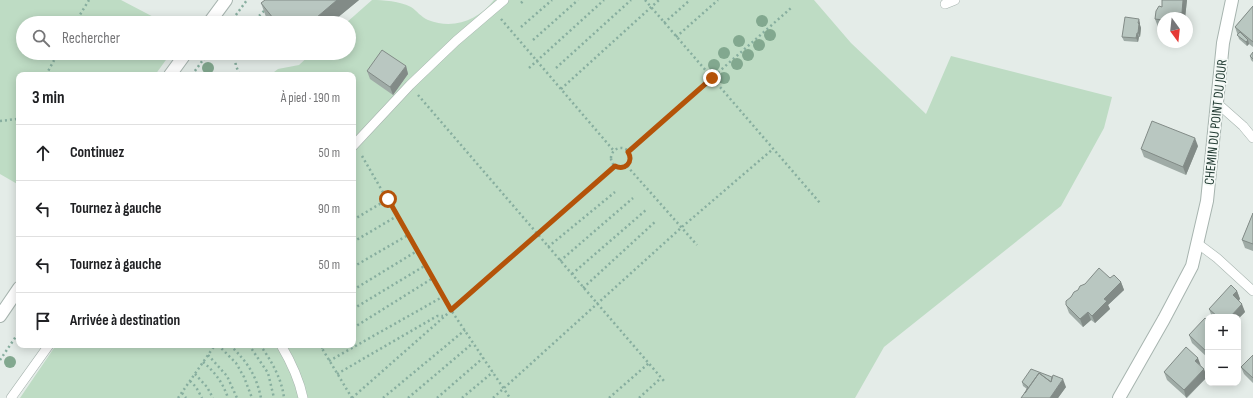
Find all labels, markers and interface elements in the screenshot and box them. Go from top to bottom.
north arrow [1157,12,1193,48]
search box [16,16,356,60]
icon: search [30,27,52,49]
text: Rechercher [62,29,120,48]
street label: CHEMIN DU POINT DU JOUR [1200,58,1231,186]
route end [703,69,721,87]
text: 3 min [32,88,65,108]
text: À pied · 190 m [281,90,340,106]
icon: ahead [32,142,54,164]
text: Continuez [70,143,124,162]
text: 50 m [319,145,340,161]
route start [379,190,397,208]
icon: left [32,198,54,220]
text: Tournez à gauche [70,199,161,218]
text: 90 m [318,201,340,217]
icon: left [32,254,54,276]
text: Tournez à gauche [70,255,161,274]
text: 50 m [319,257,340,273]
icon: arrive [32,310,54,332]
text: Arrivée à destination [70,311,180,330]
map controls [1205,314,1241,386]
button: + [1205,314,1241,350]
button: − [1205,350,1241,386]

